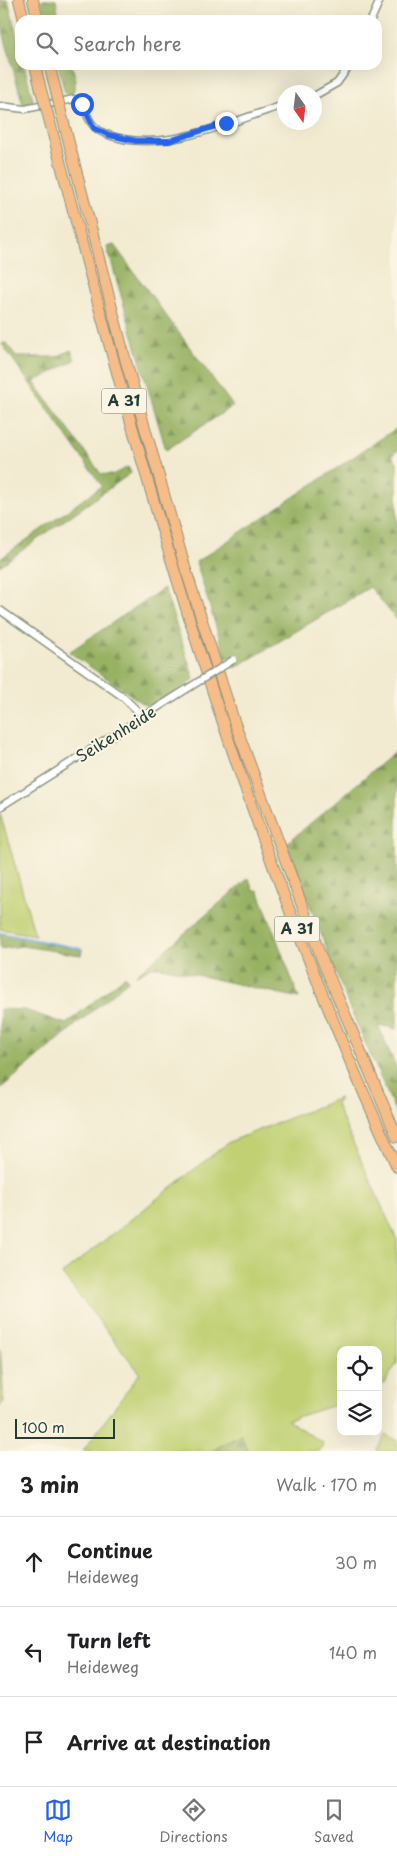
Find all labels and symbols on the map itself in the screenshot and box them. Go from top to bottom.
north arrow [277,85,322,130]
route start [71,93,94,116]
route end [215,112,238,135]
road number: A 31 [102,388,146,414]
street label: Seikenheide [71,699,160,767]
road number: A 31 [274,916,320,942]
scale bar [15,1416,115,1439]

